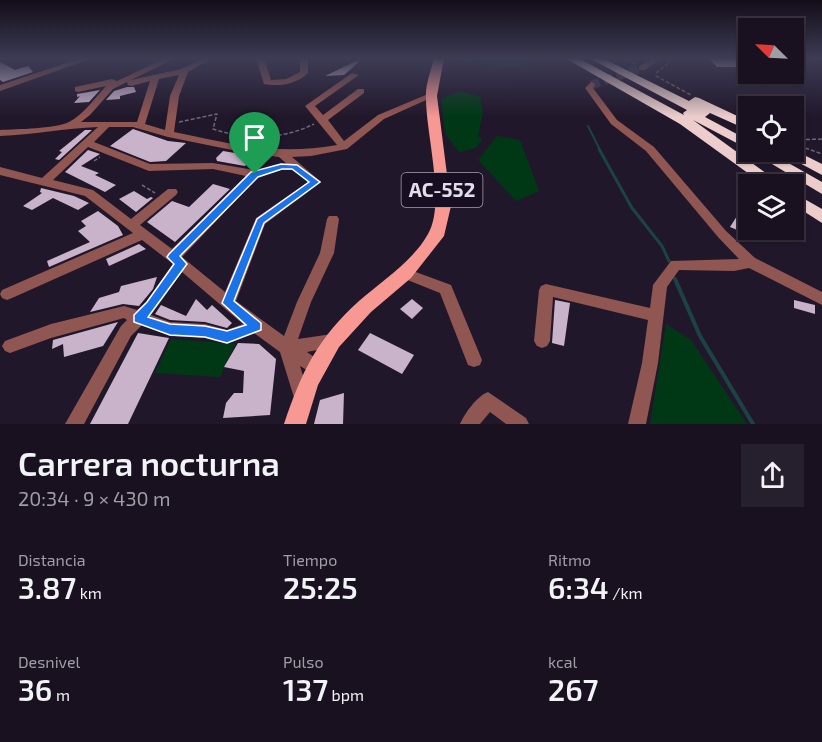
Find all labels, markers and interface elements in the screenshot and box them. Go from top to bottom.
north arrow [738,18,804,84]
map controls [738,18,804,240]
button: locate [738,96,804,162]
pin [229,112,280,174]
icon: arrive [238,121,271,154]
road number: AC-552 [402,173,482,207]
button: layers [738,174,804,240]
text: Carrera nocturna [18,443,280,483]
button: share [741,444,804,507]
text: 20:34 · 9 × 430 m [18,486,171,510]
text: Distancia [18,550,85,569]
text: Tiempo [283,550,337,569]
text: Ritmo [548,550,591,569]
text: 3.87 [18,569,76,605]
text: 25:25 [283,569,358,605]
text: 6:34 [548,569,609,605]
text: km [76,583,102,602]
text: /km [609,583,643,602]
text: Desnivel [18,652,80,671]
text: Pulso [283,652,324,671]
text: kcal [548,652,577,671]
text: 36 [18,671,52,707]
text: 137 [283,671,328,707]
text: 267 [548,671,598,707]
text: m [52,685,70,704]
text: bpm [328,685,364,704]

